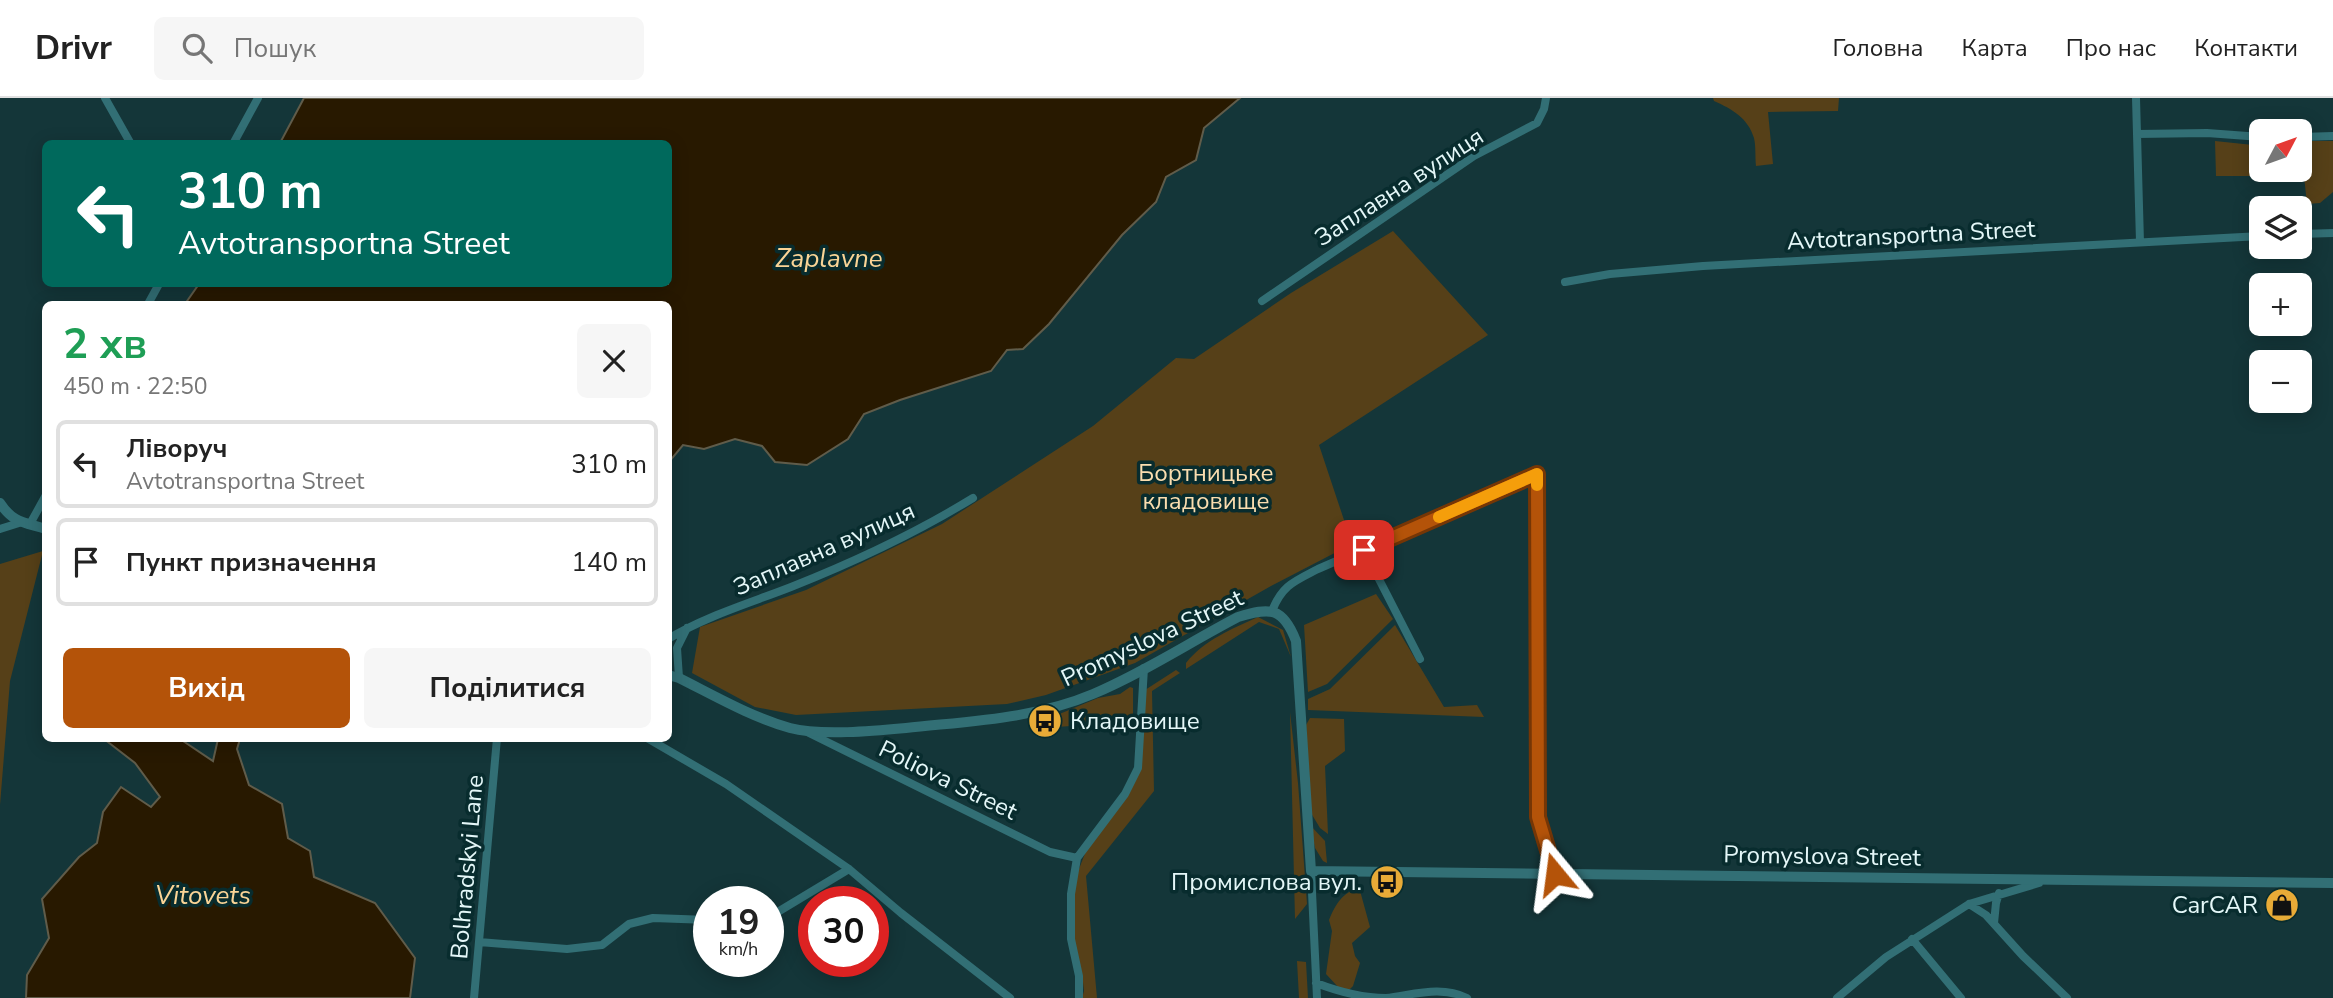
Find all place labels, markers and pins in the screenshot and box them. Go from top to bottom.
pin [1334,520,1394,580]
bus stop icon: Кладовище [1026,702,1064,740]
place label: Кладовище [1070,705,1200,737]
bus stop icon: Промислова вул. [1368,863,1406,901]
place label: Промислова вул. [1171,866,1362,898]
shop icon: CarCAR [2263,886,2301,924]
place label: CarCAR [2172,889,2258,921]

